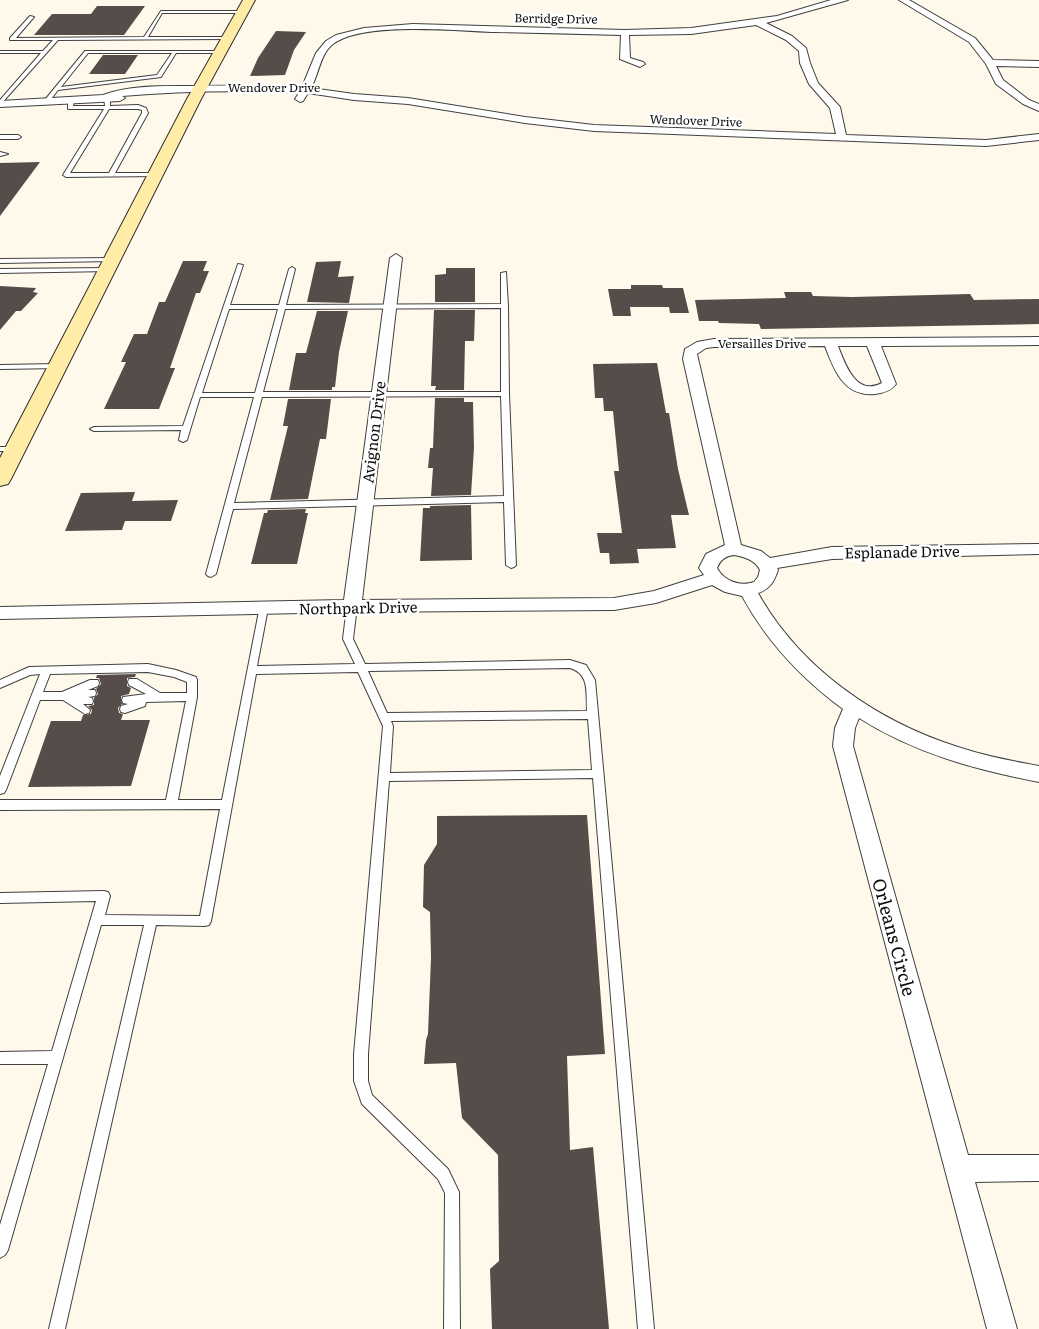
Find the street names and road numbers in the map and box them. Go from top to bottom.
street label: Berridge Drive [514,8,598,28]
street label: Wendover Drive [228,78,320,96]
street label: Wendover Drive [649,109,743,131]
street label: Versailles Drive [718,334,806,352]
street label: Avignon Drive [355,379,391,484]
street label: Esplanade Drive [844,538,960,564]
street label: Northpark Drive [298,594,418,620]
street label: Orleans Circle [866,875,924,999]

